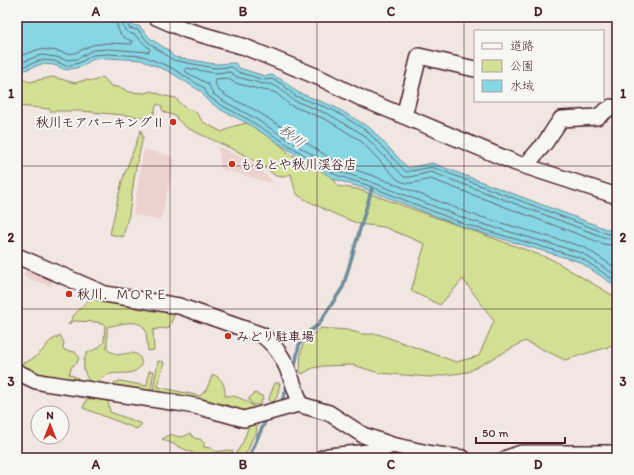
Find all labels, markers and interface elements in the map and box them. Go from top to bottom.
text: A [91,4,101,19]
text: B [239,4,248,19]
text: C [387,4,396,19]
text: D [534,4,543,19]
legend [474,30,604,102]
text: 道路 [510,39,534,53]
text: 公園 [510,59,534,73]
text: 水域 [510,79,534,93]
text: 1 [8,86,14,101]
text: 1 [620,86,626,101]
place label: 秋川モアパーキングⅡ [36,115,165,130]
marker: 秋川モアパーキングⅡ [168,117,178,127]
water label: 秋川 [276,121,308,151]
place label: もるとや秋川渓谷店 [240,157,357,172]
marker: もるとや秋川渓谷店 [227,159,237,169]
text: 2 [8,230,15,245]
text: 2 [620,230,627,245]
place label: 秋川．ＭＯＲＥ [77,287,168,302]
marker: 秋川．ＭＯＲＥ [64,289,74,299]
place label: みどり駐車場 [236,329,314,344]
marker: みどり駐車場 [223,331,233,341]
text: 3 [7,374,15,389]
text: 3 [619,374,627,389]
north arrow [30,405,70,445]
text: N [46,409,54,422]
scale bar [476,419,565,445]
text: 50 m [482,426,508,440]
text: A [91,457,101,472]
text: B [239,457,248,472]
text: C [387,457,396,472]
text: D [534,457,543,472]

